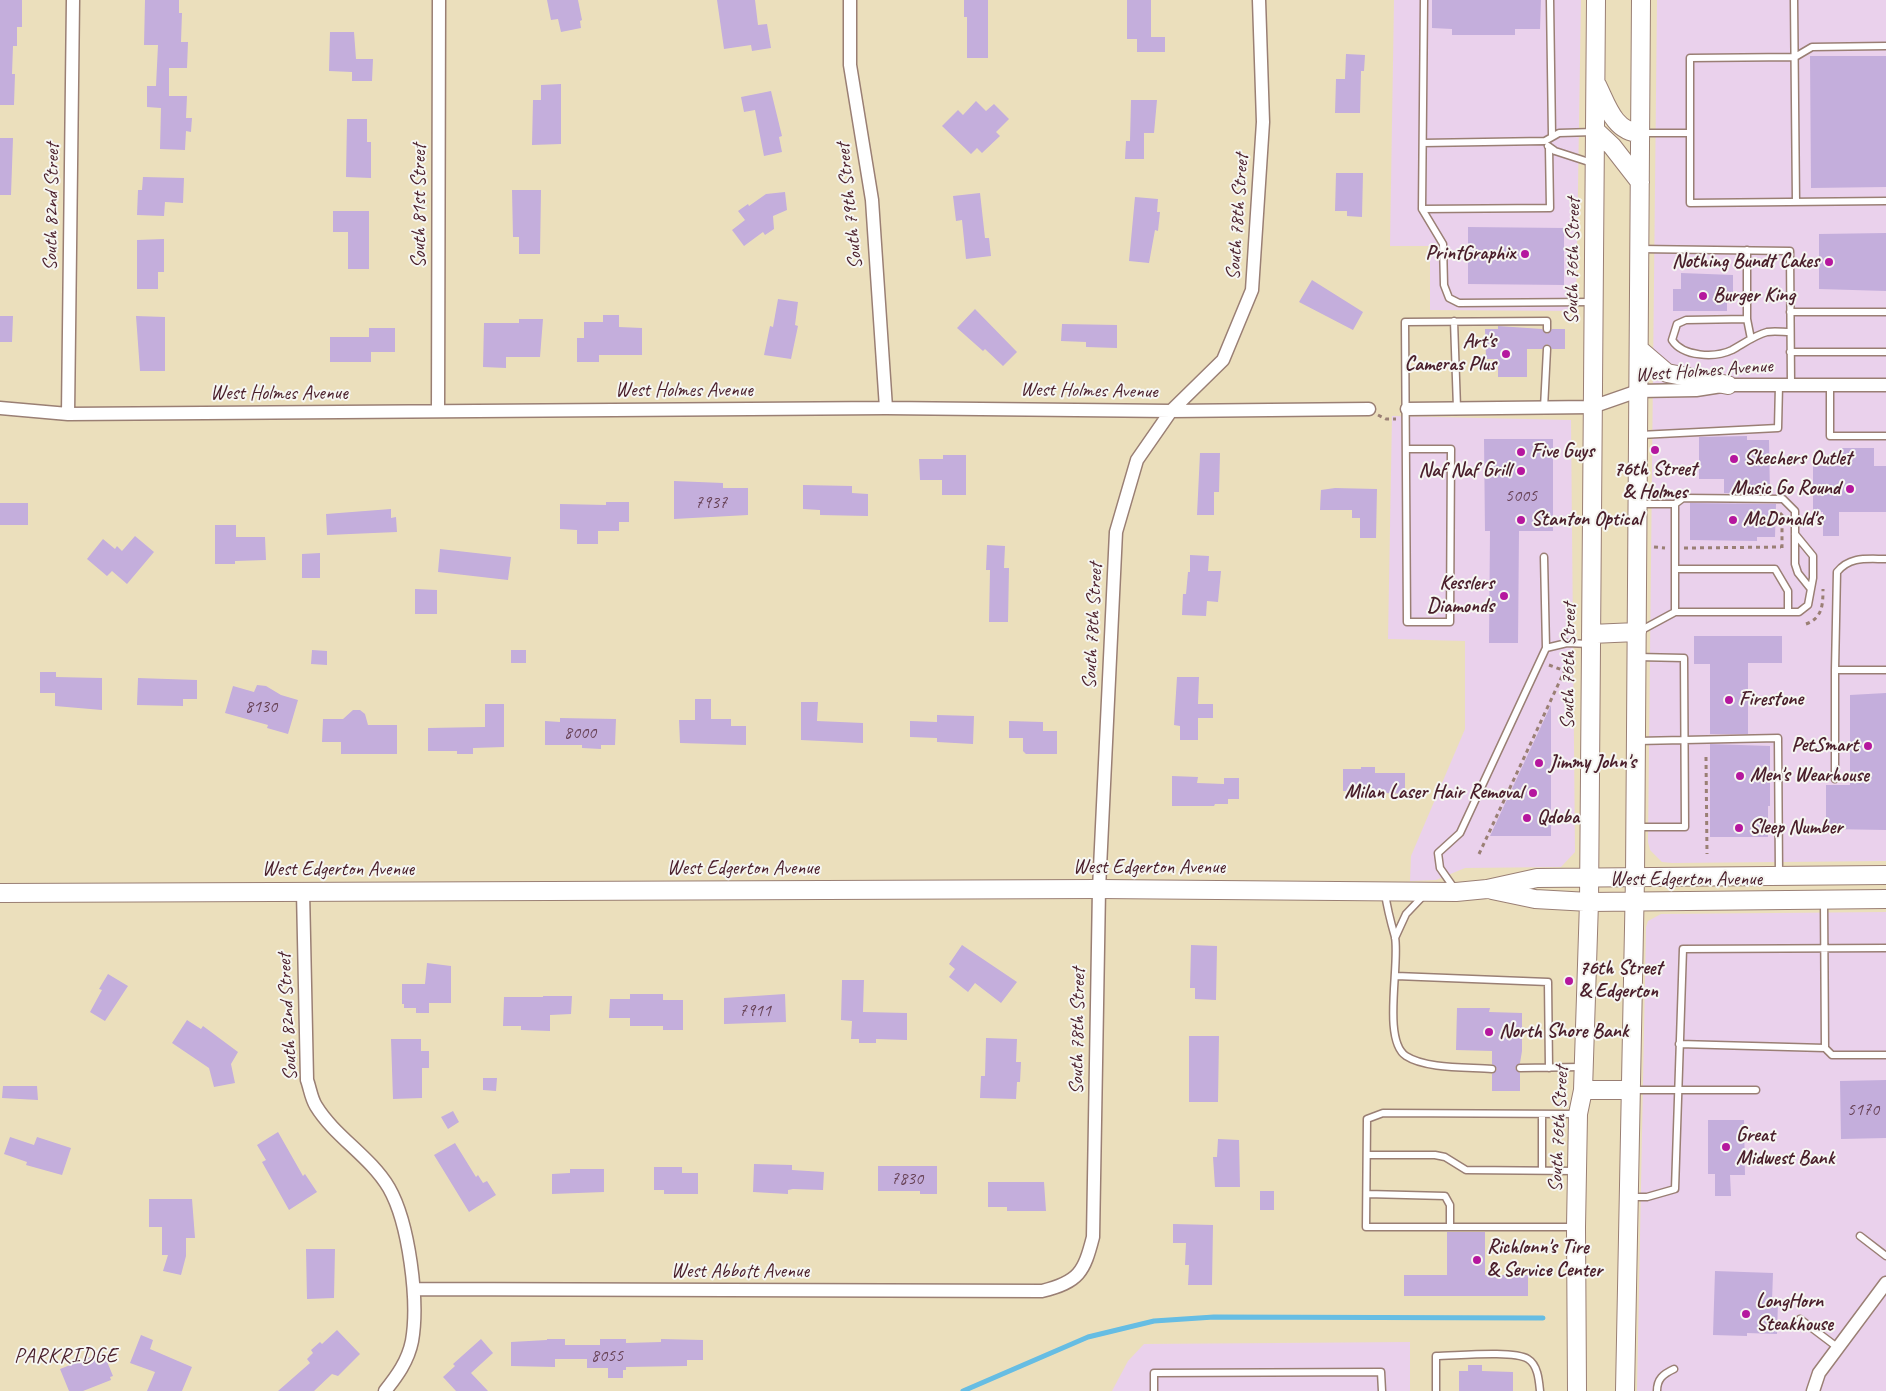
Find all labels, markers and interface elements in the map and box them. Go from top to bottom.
street label: South 79th Street [831,142,869,270]
street label: South 82nd Street [39,143,65,271]
street label: South 81st Street [408,144,432,268]
street label: South 78th Street [1222,153,1254,281]
street label: South 76th Street [1560,197,1586,325]
place label: PrintGraphix [1425,242,1515,266]
marker: PrintGraphix [1519,248,1531,260]
place label: Nothing Bundt Cakes [1672,250,1819,274]
marker: Nothing Bundt Cakes [1823,256,1835,268]
place label: Burger King [1713,284,1795,308]
marker: Burger King [1697,290,1709,302]
place label: Art's Cameras Plus [1405,330,1496,377]
marker: Art's Cameras Plus [1500,348,1512,360]
street label: West Holmes Avenue [1635,354,1773,388]
street label: West Holmes Avenue [1020,378,1158,404]
street label: West Holmes Avenue [615,379,753,403]
street label: West Holmes Avenue [210,382,348,406]
place label: Five Guys [1531,440,1594,464]
marker: 76th Street & Holmes [1649,444,1661,456]
marker: Five Guys [1515,446,1527,458]
place label: Skechers Outlet [1744,447,1852,471]
marker: Skechers Outlet [1728,453,1740,465]
place label: 76th Street & Holmes [1613,458,1697,505]
place label: Naf Naf Grill [1419,459,1511,483]
marker: Naf Naf Grill [1515,465,1527,477]
place label: Music Go Round [1731,477,1840,501]
marker: Music Go Round [1844,483,1856,495]
house number: 5005 [1505,485,1537,507]
house number: 7937 [695,492,727,514]
place label: Stanton Optical [1531,508,1642,532]
place label: McDonald's [1743,508,1822,532]
marker: Stanton Optical [1515,514,1527,526]
marker: McDonald's [1727,514,1739,526]
street label: South 78th Street [1078,562,1108,690]
place label: Kesslers Diamonds [1427,572,1494,619]
marker: Kesslers Diamonds [1498,590,1510,602]
street label: South 76th Street [1556,602,1582,730]
place label: Firestone [1739,688,1803,712]
marker: Firestone [1723,694,1735,706]
house number: 8130 [245,696,277,718]
house number: 8000 [564,722,596,744]
place label: PetSmart [1792,734,1858,758]
marker: PetSmart [1862,740,1874,752]
place label: Jimmy John's [1549,751,1636,775]
marker: Jimmy John's [1533,757,1545,769]
place label: Men's Wearhouse [1750,764,1869,788]
marker: Men's Wearhouse [1734,770,1746,782]
place label: Milan Laser Hair Removal [1344,781,1523,805]
marker: Milan Laser Hair Removal [1527,787,1539,799]
place label: Qdoba [1537,806,1579,830]
marker: Qdoba [1521,812,1533,824]
place label: Sleep Number [1749,816,1843,840]
marker: Sleep Number [1733,822,1745,834]
street label: West Edgerton Avenue [1073,856,1225,880]
street label: West Edgerton Avenue [667,857,819,881]
street label: West Edgerton Avenue [262,858,414,882]
street label: West Edgerton Avenue [1610,868,1762,892]
street label: South 82nd Street [273,953,303,1081]
place label: 76th Street & Edgerton [1579,957,1662,1004]
street label: South 78th Street [1065,967,1091,1095]
marker: 76th Street & Edgerton [1563,975,1575,987]
house number: 7911 [739,1000,771,1022]
place label: North Shore Bank [1499,1020,1628,1044]
marker: North Shore Bank [1483,1026,1495,1038]
street label: South 76th Street [1544,1065,1574,1193]
house number: 5170 [1847,1099,1879,1121]
place label: Great Midwest Bank [1736,1124,1834,1171]
marker: Great Midwest Bank [1720,1141,1732,1153]
house number: 7830 [891,1168,923,1190]
place label: Richlonn's Tire & Service Center [1487,1236,1602,1283]
marker: Richlonn's Tire & Service Center [1471,1254,1483,1266]
street label: West Abbott Avenue [671,1260,809,1284]
place label: LongHorn Steakhouse [1756,1290,1833,1337]
marker: LongHorn Steakhouse [1740,1308,1752,1320]
district label: PARKRIDGE [13,1343,119,1369]
house number: 8055 [591,1345,623,1367]

